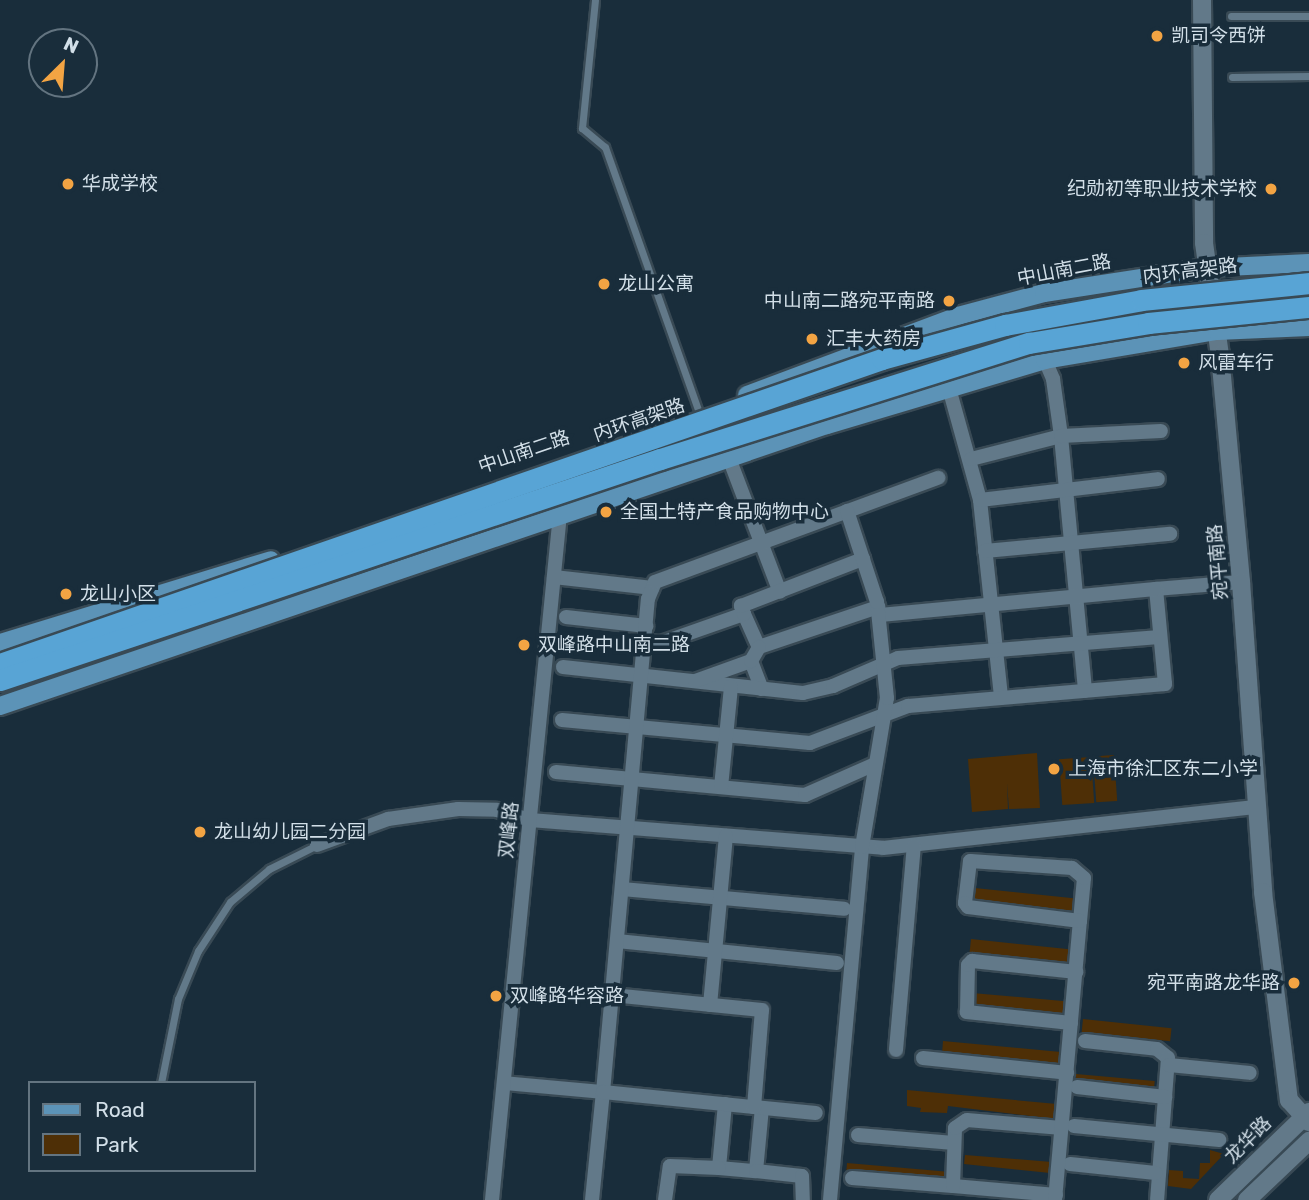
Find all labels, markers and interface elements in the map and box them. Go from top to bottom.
place label: 凯司令西饼 [1171,25,1266,47]
north arrow [28,28,98,98]
marker: 凯司令西饼 [1149,28,1165,44]
text: N [60,32,82,59]
place label: 华成学校 [82,173,158,195]
marker: 华成学校 [60,176,76,192]
place label: 纪勋初等职业技术学校 [1067,178,1257,200]
marker: 纪勋初等职业技术学校 [1263,181,1279,197]
street label: 中山南二路 [1015,250,1113,290]
street label: 内环高架路 [1141,254,1239,288]
place label: 龙山公寓 [618,273,694,295]
marker: 龙山公寓 [596,276,612,292]
place label: 中山南二路宛平南路 [764,290,935,312]
marker: 中山南二路宛平南路 [941,293,957,309]
place label: 汇丰大药房 [826,328,921,350]
marker: 汇丰大药房 [804,331,820,347]
place label: 风雷车行 [1198,352,1274,374]
marker: 风雷车行 [1176,355,1192,371]
street label: 内环高架路 [590,394,688,446]
street label: 中山南二路 [475,426,573,478]
place label: 全国土特产食品购物中心 [620,501,829,523]
marker: 全国土特产食品购物中心 [598,504,614,520]
street label: 宛平南路 [1203,523,1233,601]
place label: 龙山小区 [80,583,156,605]
marker: 龙山小区 [58,586,74,602]
place label: 双峰路中山南二路 [538,634,690,656]
marker: 双峰路中山南二路 [516,637,532,653]
place label: 上海市徐汇区东二小学 [1068,758,1258,780]
marker: 上海市徐汇区东二小学 [1046,761,1062,777]
street label: 双峰路 [495,800,523,860]
place label: 龙山幼儿园二分园 [214,821,366,843]
marker: 龙山幼儿园二分园 [192,824,208,840]
place label: 宛平南路龙华路 [1147,972,1280,994]
marker: 宛平南路龙华路 [1286,975,1302,991]
place label: 双峰路华容路 [510,985,624,1007]
marker: 双峰路华容路 [488,988,504,1004]
legend [28,1081,256,1172]
text: Road [95,1097,145,1122]
street label: 龙华路 [1220,1112,1276,1168]
text: Park [95,1132,139,1157]

